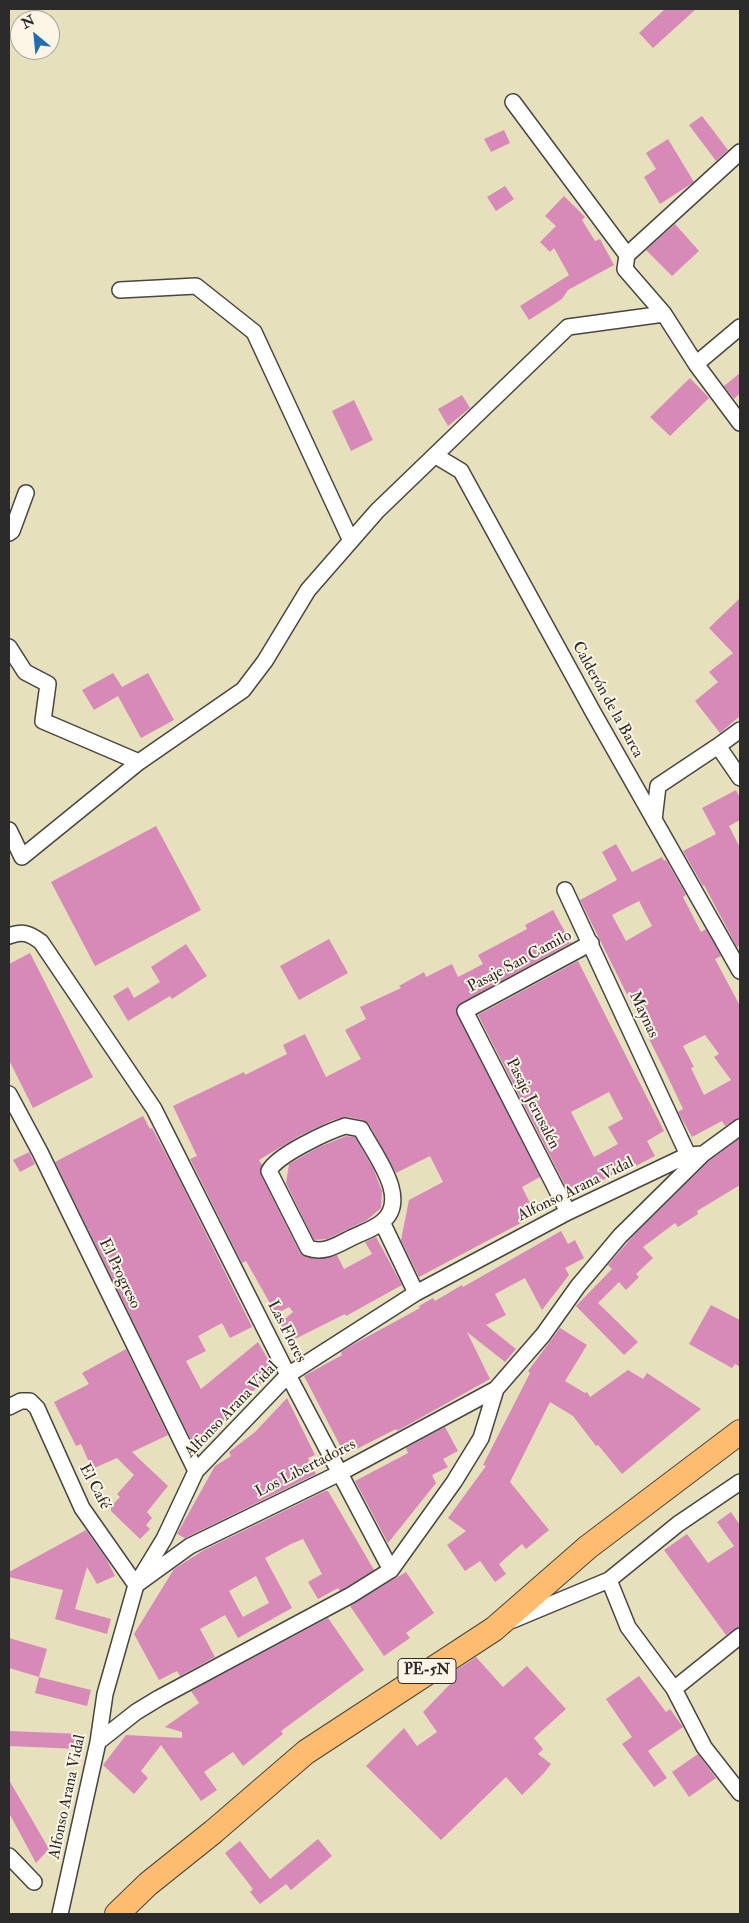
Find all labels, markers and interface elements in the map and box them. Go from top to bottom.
north arrow [10,10,60,60]
text: N [19,12,38,33]
street label: Calderón de la Barca [567,638,647,762]
street label: Pasaje San Camilo [465,927,575,997]
street label: Maynas [624,989,662,1041]
street label: Pasaje Jerusalén [501,1055,563,1153]
street label: Alfonso Arana Vidal [515,1154,637,1226]
street label: El Progreso [94,1236,144,1312]
street label: Las Flores [262,1298,310,1366]
street label: Alfonso Arana Vidal [181,1358,283,1462]
street label: Los Libertadores [253,1435,359,1503]
street label: El Café [74,1461,114,1513]
road number: PE-5N [398,1658,456,1684]
street label: Alfonso Arana Vidal [45,1733,91,1861]

